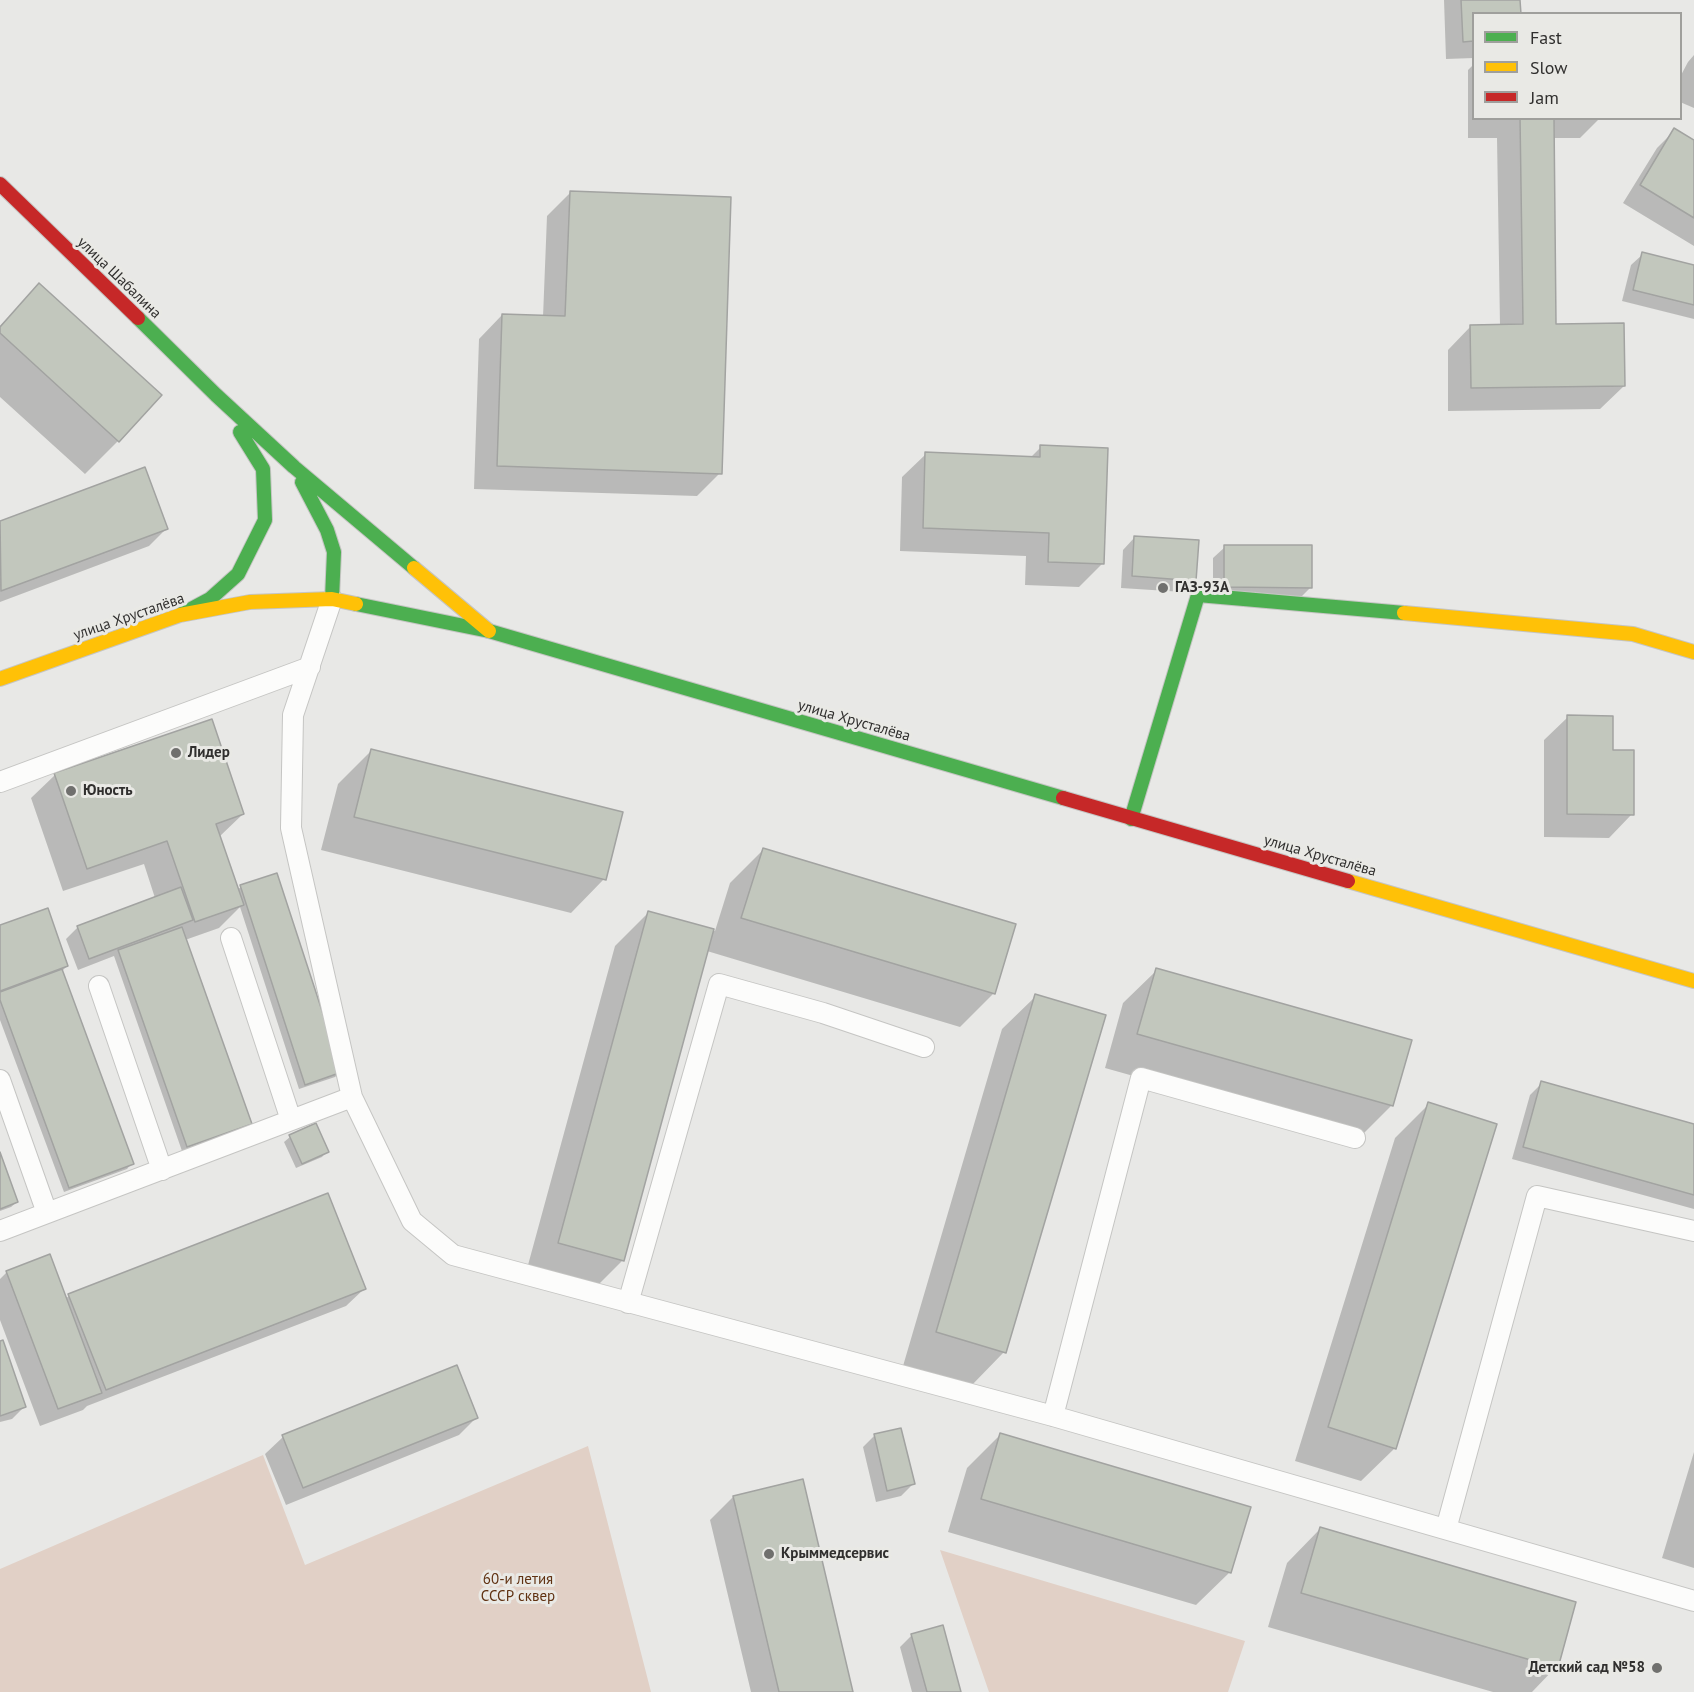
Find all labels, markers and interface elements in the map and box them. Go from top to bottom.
legend [1472,12,1682,120]
text: Fast [1530,26,1562,49]
text: Slow [1530,56,1568,79]
text: Jam [1530,86,1559,109]
street label: улица Шабалина [73,233,165,323]
place label: ГАЗ-93А [1175,579,1229,597]
marker: ГАЗ-93А [1156,581,1170,595]
street label: улица Хрусталёва [71,590,187,644]
street label: улица Хрусталёва [796,696,912,746]
place label: Лидер [188,744,230,762]
marker: Лидер [169,746,183,760]
place label: Юность [83,782,133,800]
marker: Юность [64,784,78,798]
street label: улица Хрусталёва [1262,831,1378,881]
place label: Крыммедсервис [781,1545,889,1563]
marker: Крыммедсервис [762,1547,776,1561]
park label: 60-и летия СССР сквер [481,1571,555,1606]
place label: Детский сад №58 [1528,1659,1645,1677]
marker: Детский сад №58 [1650,1661,1664,1675]

